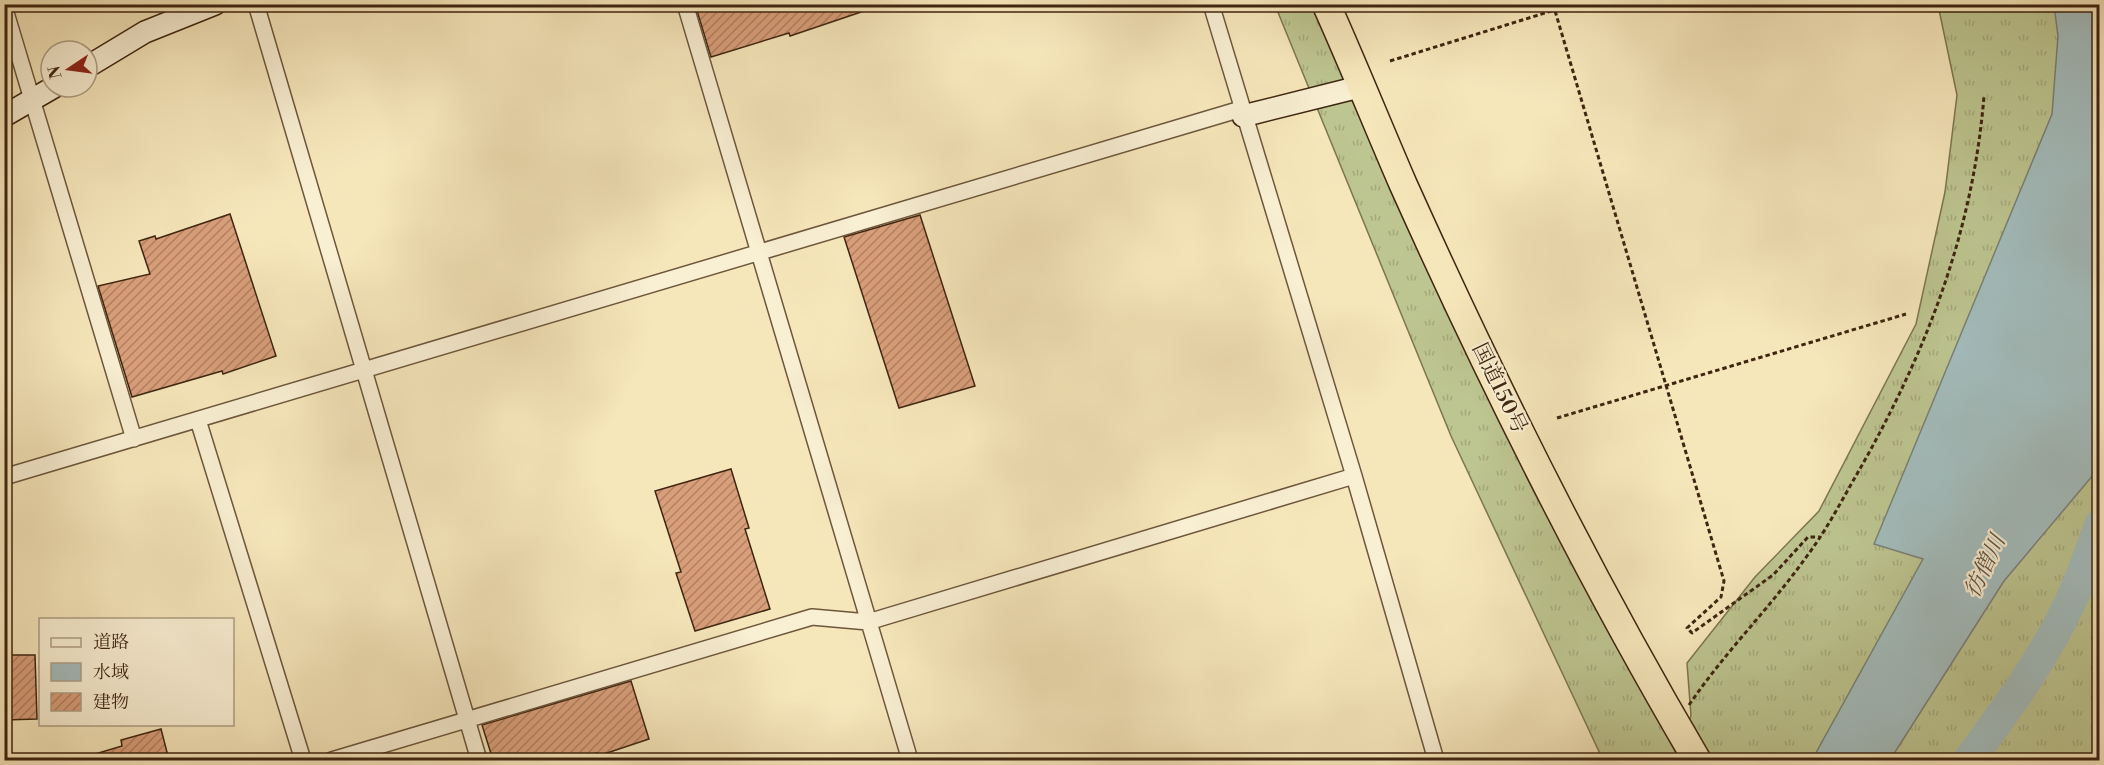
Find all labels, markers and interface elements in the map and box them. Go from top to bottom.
north arrow [39,39,99,99]
text: N [44,63,67,81]
street label: 国道150号 [1466,339,1532,438]
water label: 彷僧川 [1959,529,2012,602]
legend [39,618,234,726]
text: 道路 [93,631,129,654]
text: 水域 [93,661,129,684]
text: 建物 [93,691,129,714]

